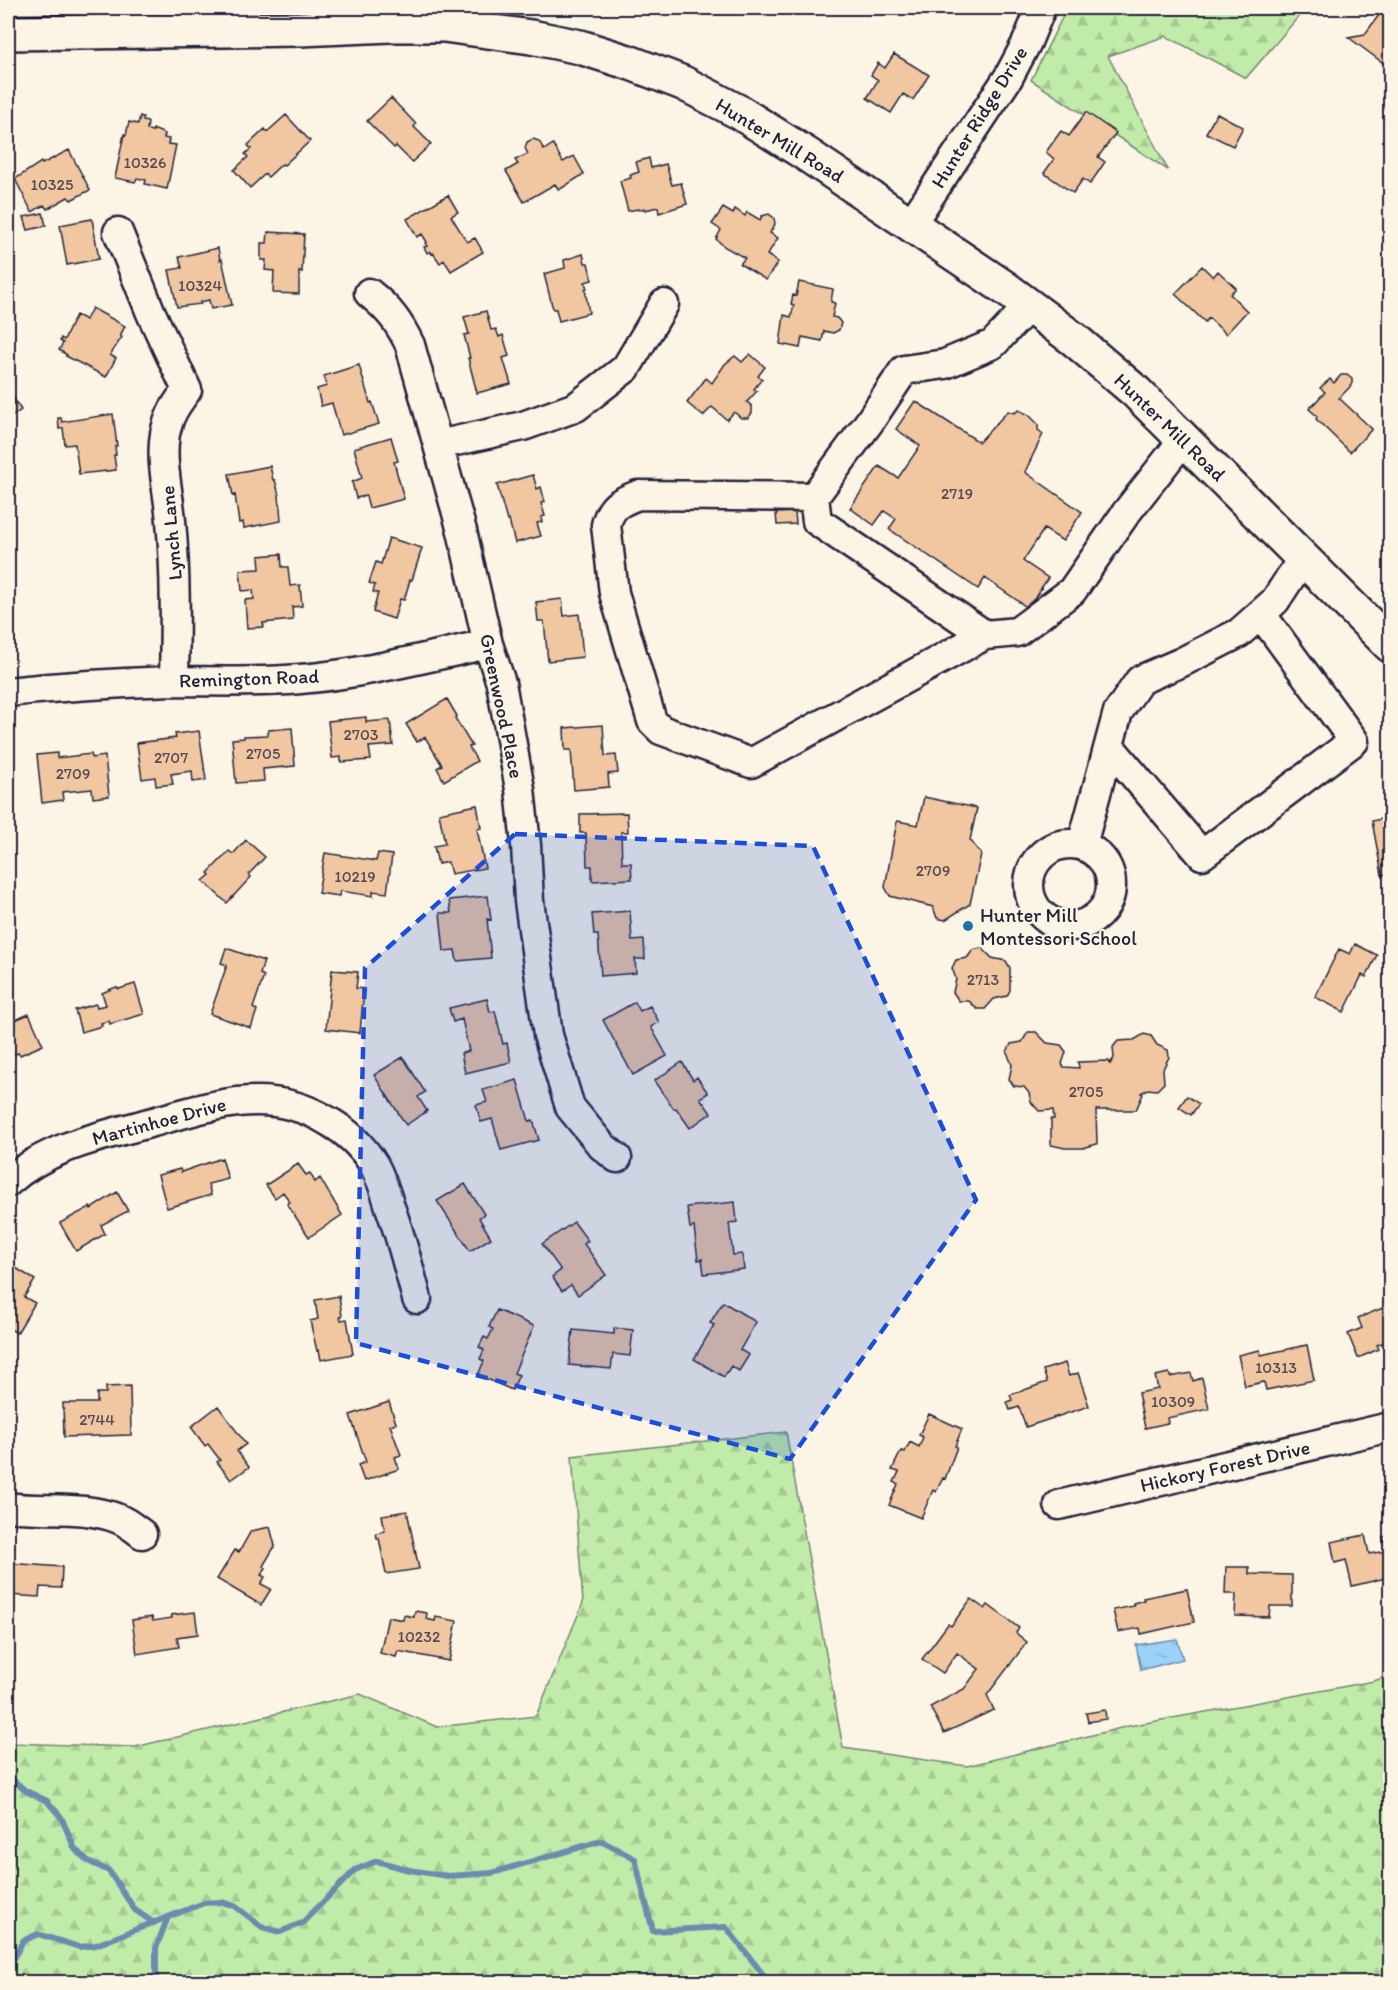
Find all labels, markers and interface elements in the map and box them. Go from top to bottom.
street label: Hunter Ridge Drive [926,42,1032,192]
street label: Hunter Mill Road [711,92,849,188]
house number: 10326 [124,153,166,172]
house number: 10325 [31,175,73,194]
house number: 10324 [178,276,222,295]
street label: Hunter Mill Road [1109,368,1231,486]
house number: 2719 [941,484,973,503]
street label: Lynch Lane [155,485,187,581]
street label: Greenwood Place [475,632,529,780]
street label: Remington Road [179,664,320,692]
house number: 2703 [344,725,379,744]
house number: 2705 [246,744,280,763]
house number: 2707 [154,748,188,767]
house number: 2709 [56,764,90,783]
house number: 2709 [916,861,950,880]
house number: 10219 [334,867,376,886]
place label: Hunter Mill Montessori School [980,903,1137,950]
marker: Hunter Mill Montessori School [961,919,975,933]
house number: 2713 [967,970,1000,989]
house number: 2705 [1069,1082,1103,1101]
street label: Martinhoe Drive [89,1092,229,1150]
house number: 10313 [1255,1358,1297,1377]
house number: 10309 [1151,1392,1195,1411]
house number: 2744 [79,1410,115,1429]
street label: Hickory Forest Drive [1138,1435,1312,1497]
house number: 10232 [398,1627,441,1646]

